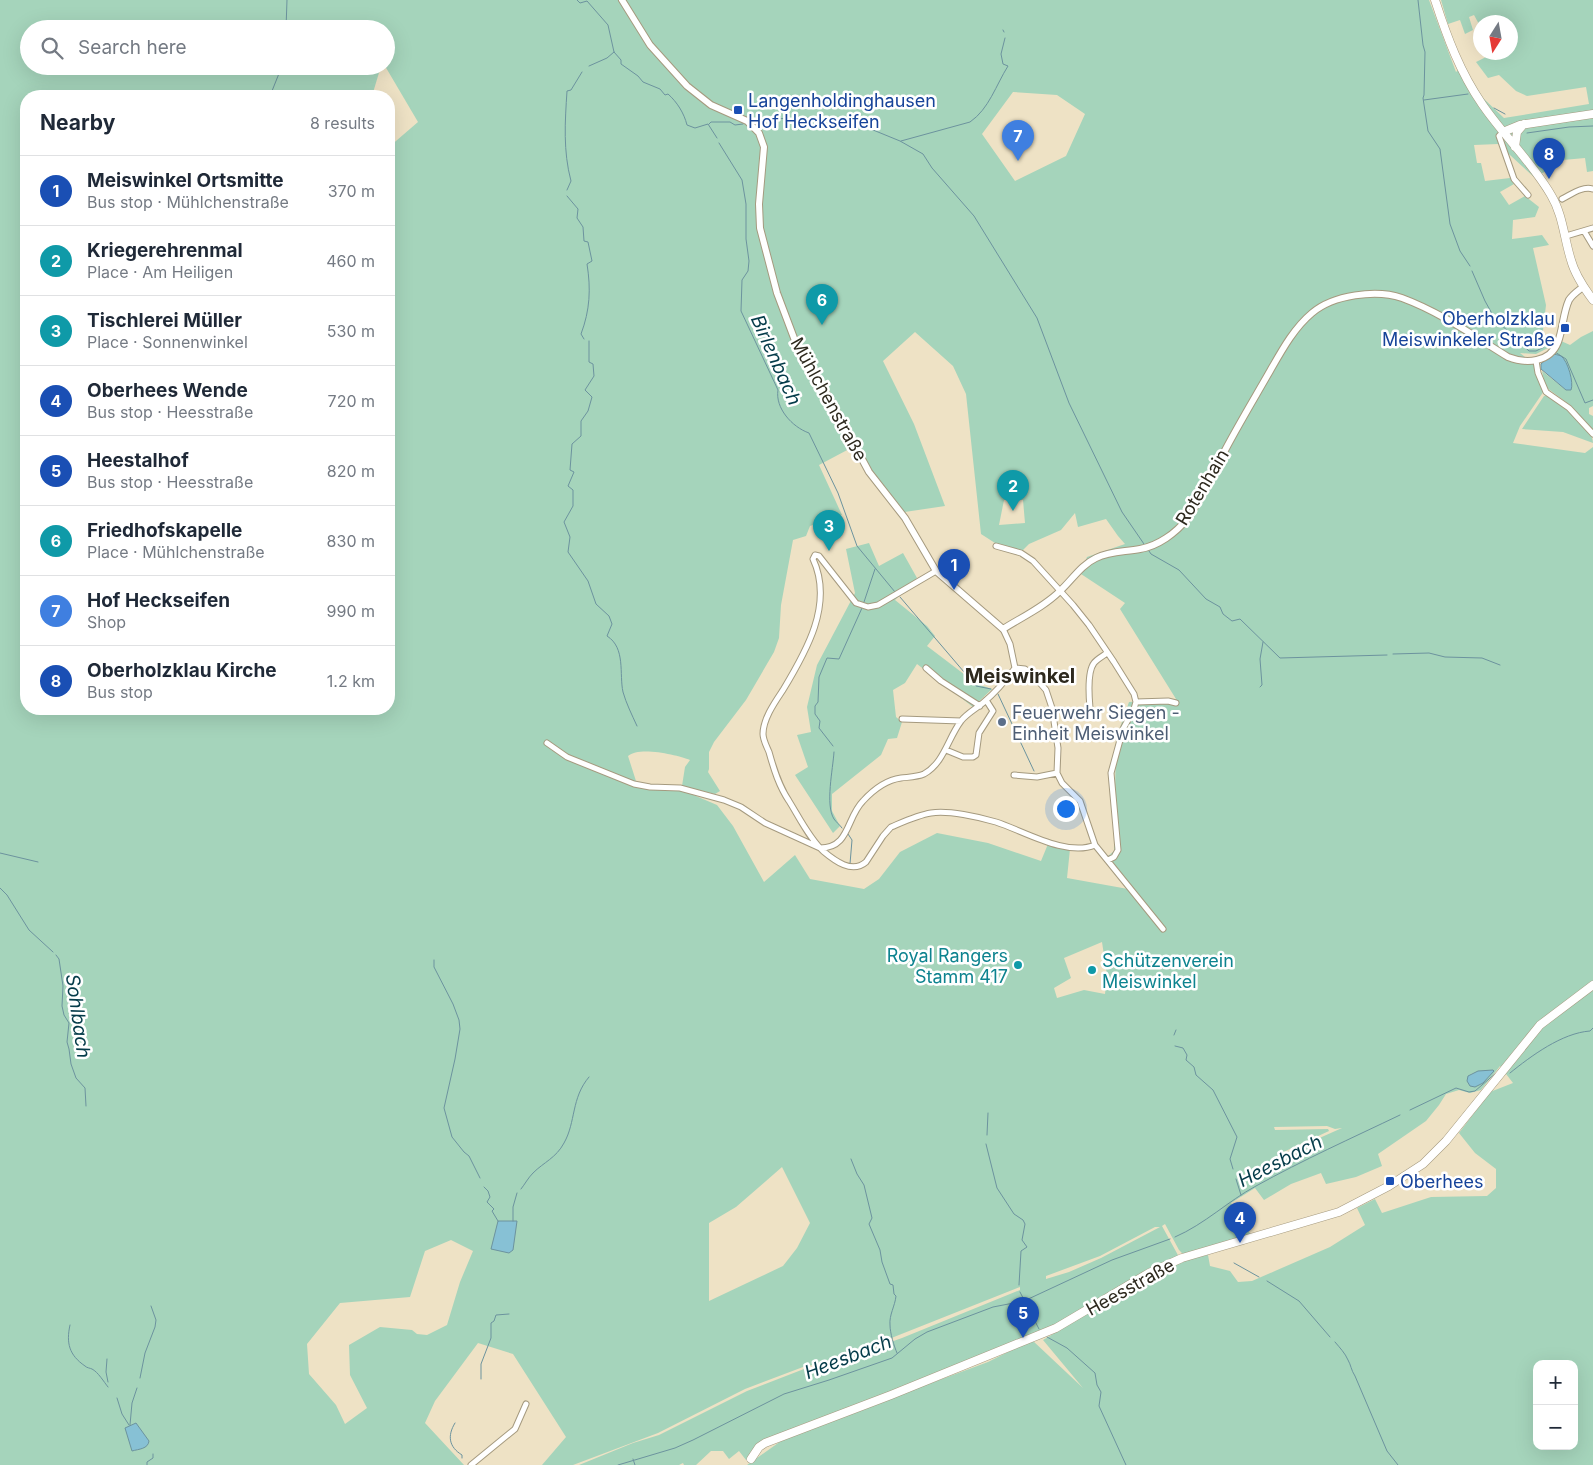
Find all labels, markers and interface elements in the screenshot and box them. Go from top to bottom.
north arrow [1473,15,1518,60]
search box [20,20,395,75]
icon: search [38,34,66,62]
text: Search here [78,36,187,59]
place label: Langenholdinghausen Hof Heckseifen [748,90,936,132]
marker: Langenholdinghausen Hof Heckseifen [732,104,744,116]
text: Nearby [40,110,115,135]
text: 8 results [310,113,375,133]
pin: 7 [1002,120,1034,161]
pin: 8 [1533,138,1565,179]
text: Meiswinkel Ortsmitte [87,169,284,192]
text: 1 [53,181,59,201]
text: 370 m [328,181,375,201]
text: Bus stop · Mühlchenstraße [87,192,289,212]
text: Kriegerehrenmal [87,239,243,262]
text: 2 [51,251,61,271]
text: 460 m [326,251,375,271]
text: Place · Am Heiligen [87,262,233,282]
pin: 6 [806,284,838,325]
place label: Oberholzklau Meiswinkeler Straße [1382,308,1555,350]
text: Tischlerei Müller [87,309,242,332]
water label: Birlenbach [746,311,806,409]
text: 3 [51,321,61,341]
text: 530 m [327,321,375,341]
marker: Oberholzklau Meiswinkeler Straße [1559,322,1571,334]
text: Place · Sonnenwinkel [87,332,248,352]
street label: Mühlchenstraße [786,334,872,464]
text: Oberhees Wende [87,379,248,402]
text: 4 [51,391,61,411]
text: 720 m [328,391,375,411]
text: Bus stop · Heesstraße [87,402,253,422]
street label: Rotenhain [1171,445,1233,529]
text: Heestalhof [87,449,189,472]
text: 5 [51,461,61,481]
text: 820 m [327,461,375,481]
pin: 2 [997,470,1029,511]
text: Bus stop · Heesstraße [87,472,253,492]
pin: 3 [813,510,845,551]
text: Friedhofskapelle [87,519,242,542]
text: 6 [51,531,61,551]
text: 830 m [327,531,375,551]
text: Place · Mühlchenstraße [87,542,265,562]
pin: 1 [938,549,970,590]
text: Hof Heckseifen [87,589,230,612]
text: 7 [51,601,61,621]
text: 990 m [327,601,375,621]
text: Shop [87,612,126,632]
text: Oberholzklau Kirche [87,659,277,682]
district label: Meiswinkel [965,664,1075,688]
text: 8 [51,671,61,691]
text: 1.2 km [327,671,375,691]
text: Bus stop [87,682,153,702]
place label: Feuerwehr Siegen - Einheit Meiswinkel [1012,702,1180,744]
marker: Feuerwehr Siegen - Einheit Meiswinkel [996,716,1008,728]
your location [1053,796,1079,822]
place label: Royal Rangers Stamm 417 [887,945,1008,987]
place label: Schützenverein Meiswinkel [1102,950,1234,992]
marker: Royal Rangers Stamm 417 [1012,959,1024,971]
marker: Schützenverein Meiswinkel [1086,964,1098,976]
water label: Sohlbach [61,972,95,1060]
water label: Heesbach [1234,1130,1326,1192]
place label: Oberhees [1400,1171,1483,1192]
marker: Oberhees [1384,1175,1396,1187]
pin: 4 [1224,1202,1256,1243]
street label: Heesstraße [1082,1254,1178,1320]
pin: 5 [1007,1297,1039,1338]
water label: Heesbach [801,1330,895,1384]
map controls [1533,1360,1578,1450]
button: + [1533,1360,1578,1405]
button: − [1533,1405,1578,1450]

